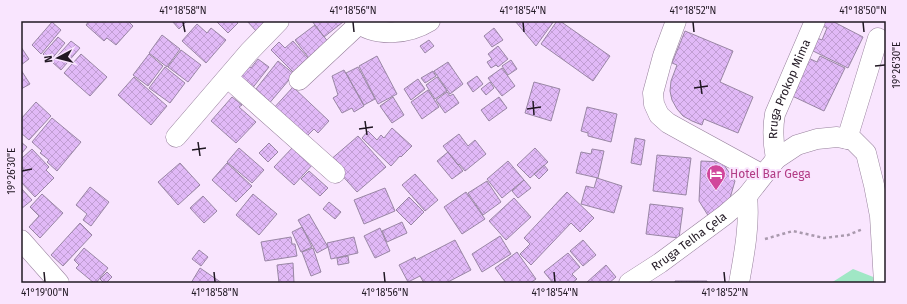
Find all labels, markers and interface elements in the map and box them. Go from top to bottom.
text: 41°18'58"N [159,5,207,17]
text: 41°18'56"N [329,5,377,17]
text: 41°18'54"N [500,5,546,17]
text: 41°18'52"N [670,5,716,17]
text: 41°18'50"N [839,5,887,17]
street label: Rruga Prokop Mima [766,37,813,139]
north arrow [38,38,78,78]
text: 19°26'30"E [891,42,903,88]
text: N [42,55,55,64]
text: 19°26'30"E [6,148,18,194]
hotel icon: Hotel Bar Gega [705,163,727,191]
place label: Hotel Bar Gega [730,167,811,181]
street label: Rruga Telha Çela [649,209,729,274]
text: 41°19'00"N [21,287,69,299]
text: 41°18'58"N [191,287,239,299]
text: 41°18'56"N [361,287,409,299]
text: 41°18'54"N [532,287,578,299]
text: 41°18'52"N [702,287,748,299]

